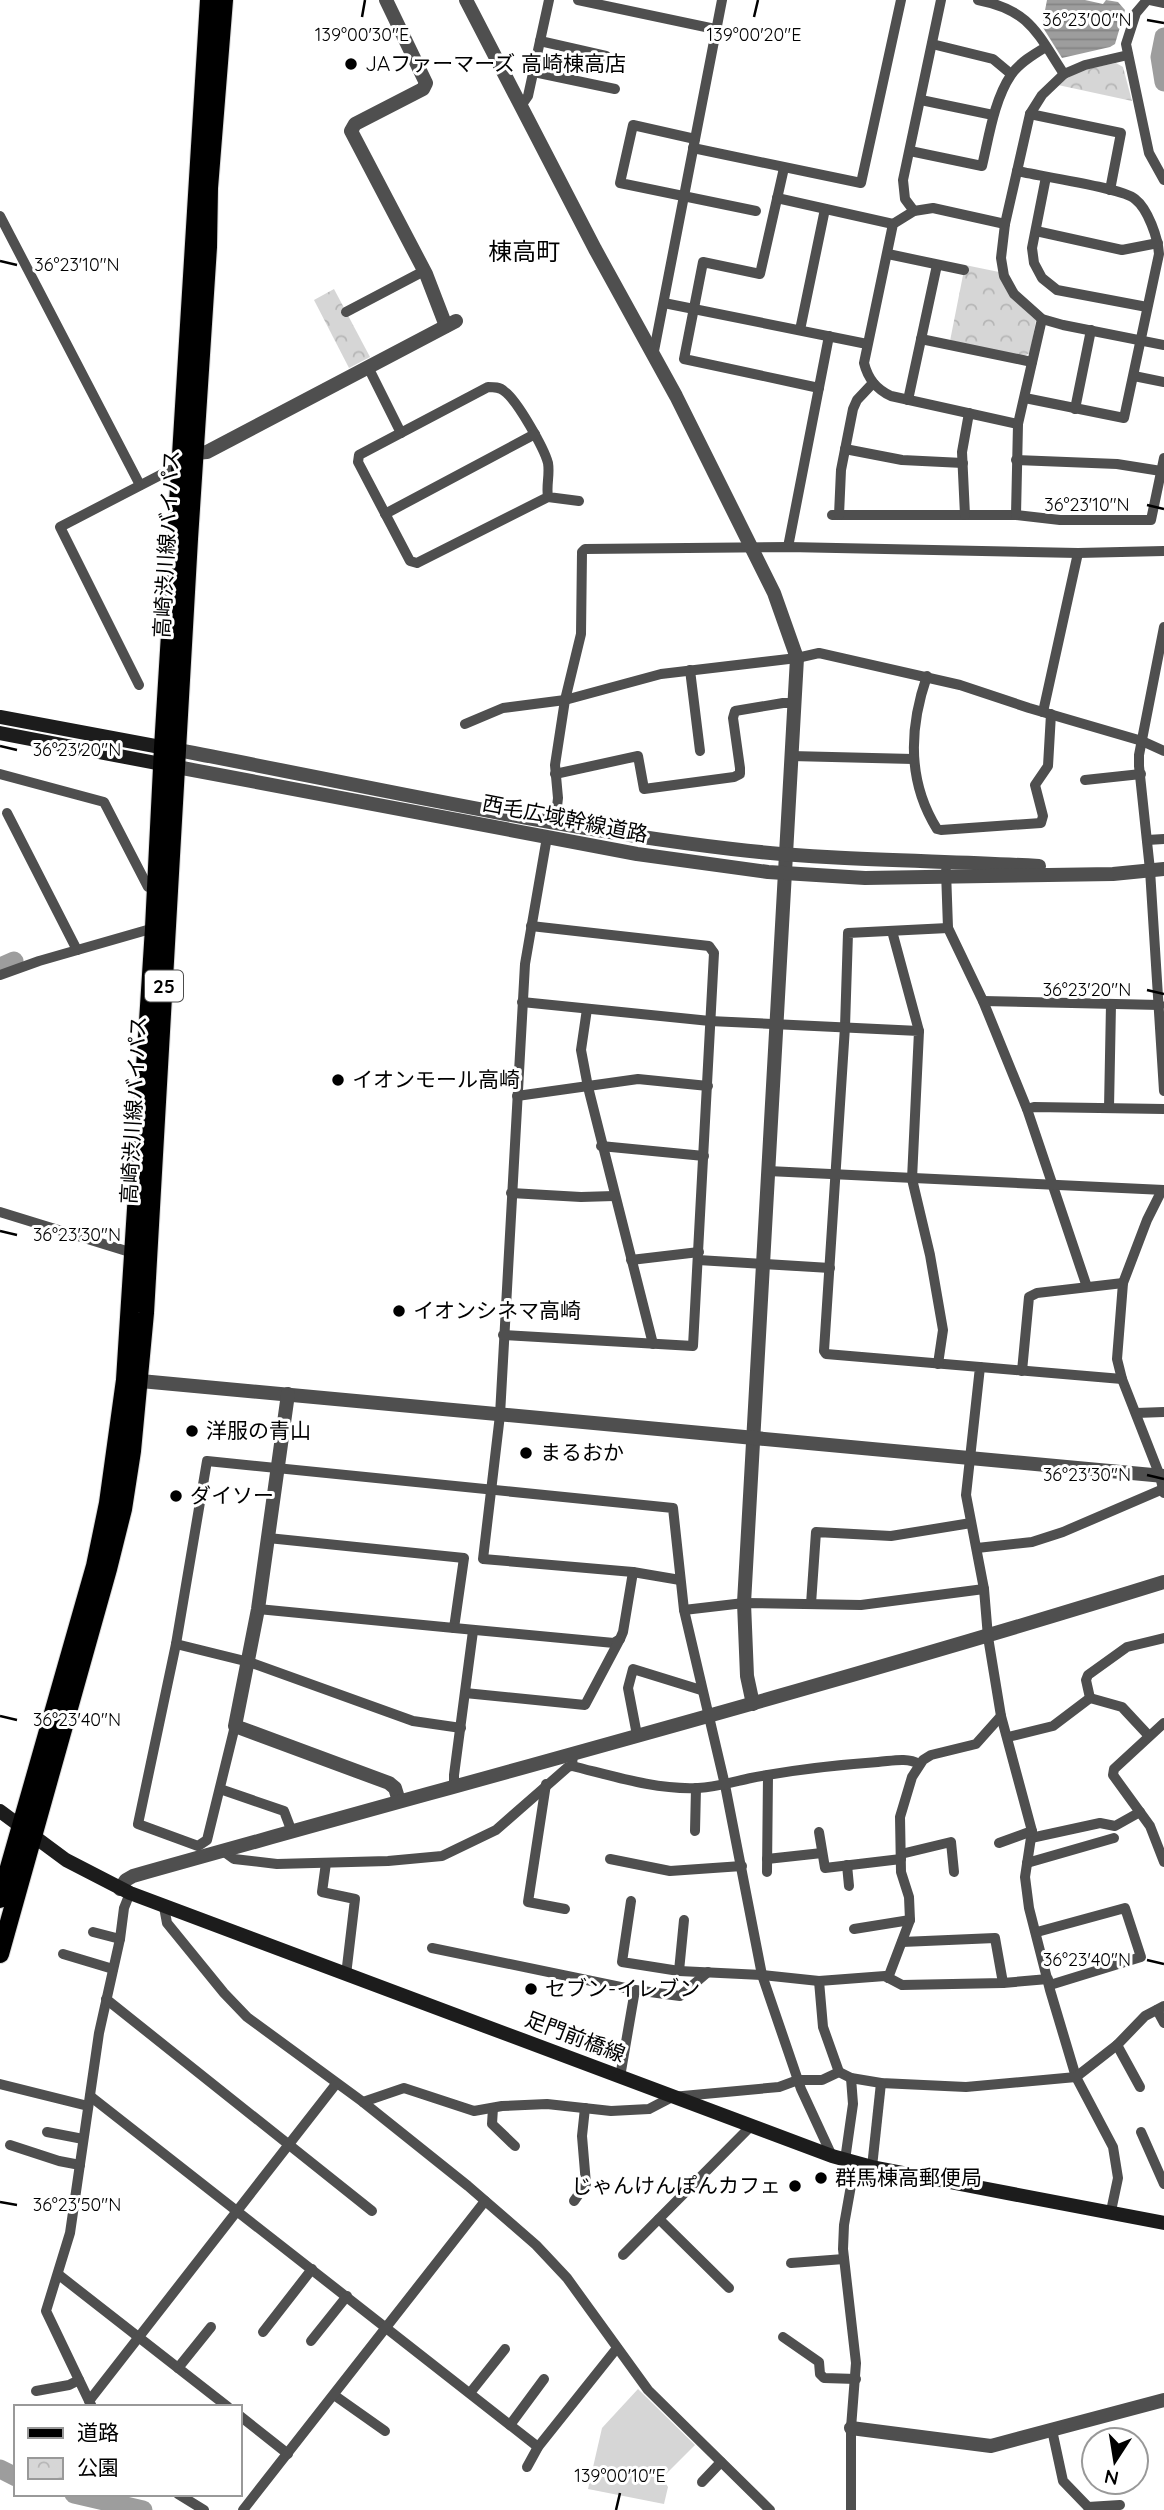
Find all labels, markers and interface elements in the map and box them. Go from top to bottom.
text: 36°23'00"N [1042,8,1132,31]
text: 139°00'30"E [315,23,409,46]
text: 139°00'20"E [707,23,801,46]
place label: JAファーマーズ 高崎棟高店 [365,50,626,76]
marker: JAファーマーズ 高崎棟高店 [343,56,359,72]
district label: 棟高町 [488,236,560,266]
text: 36°23'10"N [34,253,120,276]
street label: 高崎渋川線バイパス [148,449,184,639]
text: 36°23'10"N [1044,493,1130,516]
text: 36°23'20"N [33,738,121,761]
street label: 西毛広域幹線道路 [480,789,650,847]
road number: 25 [145,970,183,1002]
text: 36°23'20"N [1043,978,1131,1001]
street label: 高崎渋川線バイパス [115,1015,151,1205]
place label: イオンモール高崎 [352,1066,520,1092]
marker: イオンモール高崎 [330,1072,346,1088]
text: 36°23'30"N [33,1223,121,1246]
place label: イオンシネマ高崎 [413,1297,581,1323]
marker: イオンシネマ高崎 [391,1303,407,1319]
place label: 洋服の青山 [206,1417,311,1443]
marker: 洋服の青山 [184,1423,200,1439]
place label: まるおか [540,1439,624,1465]
marker: まるおか [518,1445,534,1461]
text: 36°23'30"N [1043,1463,1131,1486]
place label: ダイソー [190,1482,274,1508]
marker: ダイソー [168,1488,184,1504]
text: 36°23'40"N [33,1708,121,1731]
text: 36°23'40"N [1043,1948,1131,1971]
place label: セブン-イレブン [545,1975,700,2001]
marker: セブン-イレブン [523,1981,539,1997]
street label: 足門前橋線 [522,2005,629,2067]
place label: 群馬棟高郵便局 [835,2164,982,2190]
marker: 群馬棟高郵便局 [813,2170,829,2186]
place label: じゃんけんぽんカフェ [571,2172,781,2198]
marker: じゃんけんぽんカフェ [787,2178,803,2194]
text: 36°23'50"N [33,2193,121,2216]
legend [14,2405,242,2496]
text: 道路 [77,2419,119,2445]
north arrow [1080,2426,1150,2496]
text: 公園 [77,2454,119,2480]
text: 139°00'10"E [574,2464,666,2487]
text: N [1102,2464,1121,2491]

